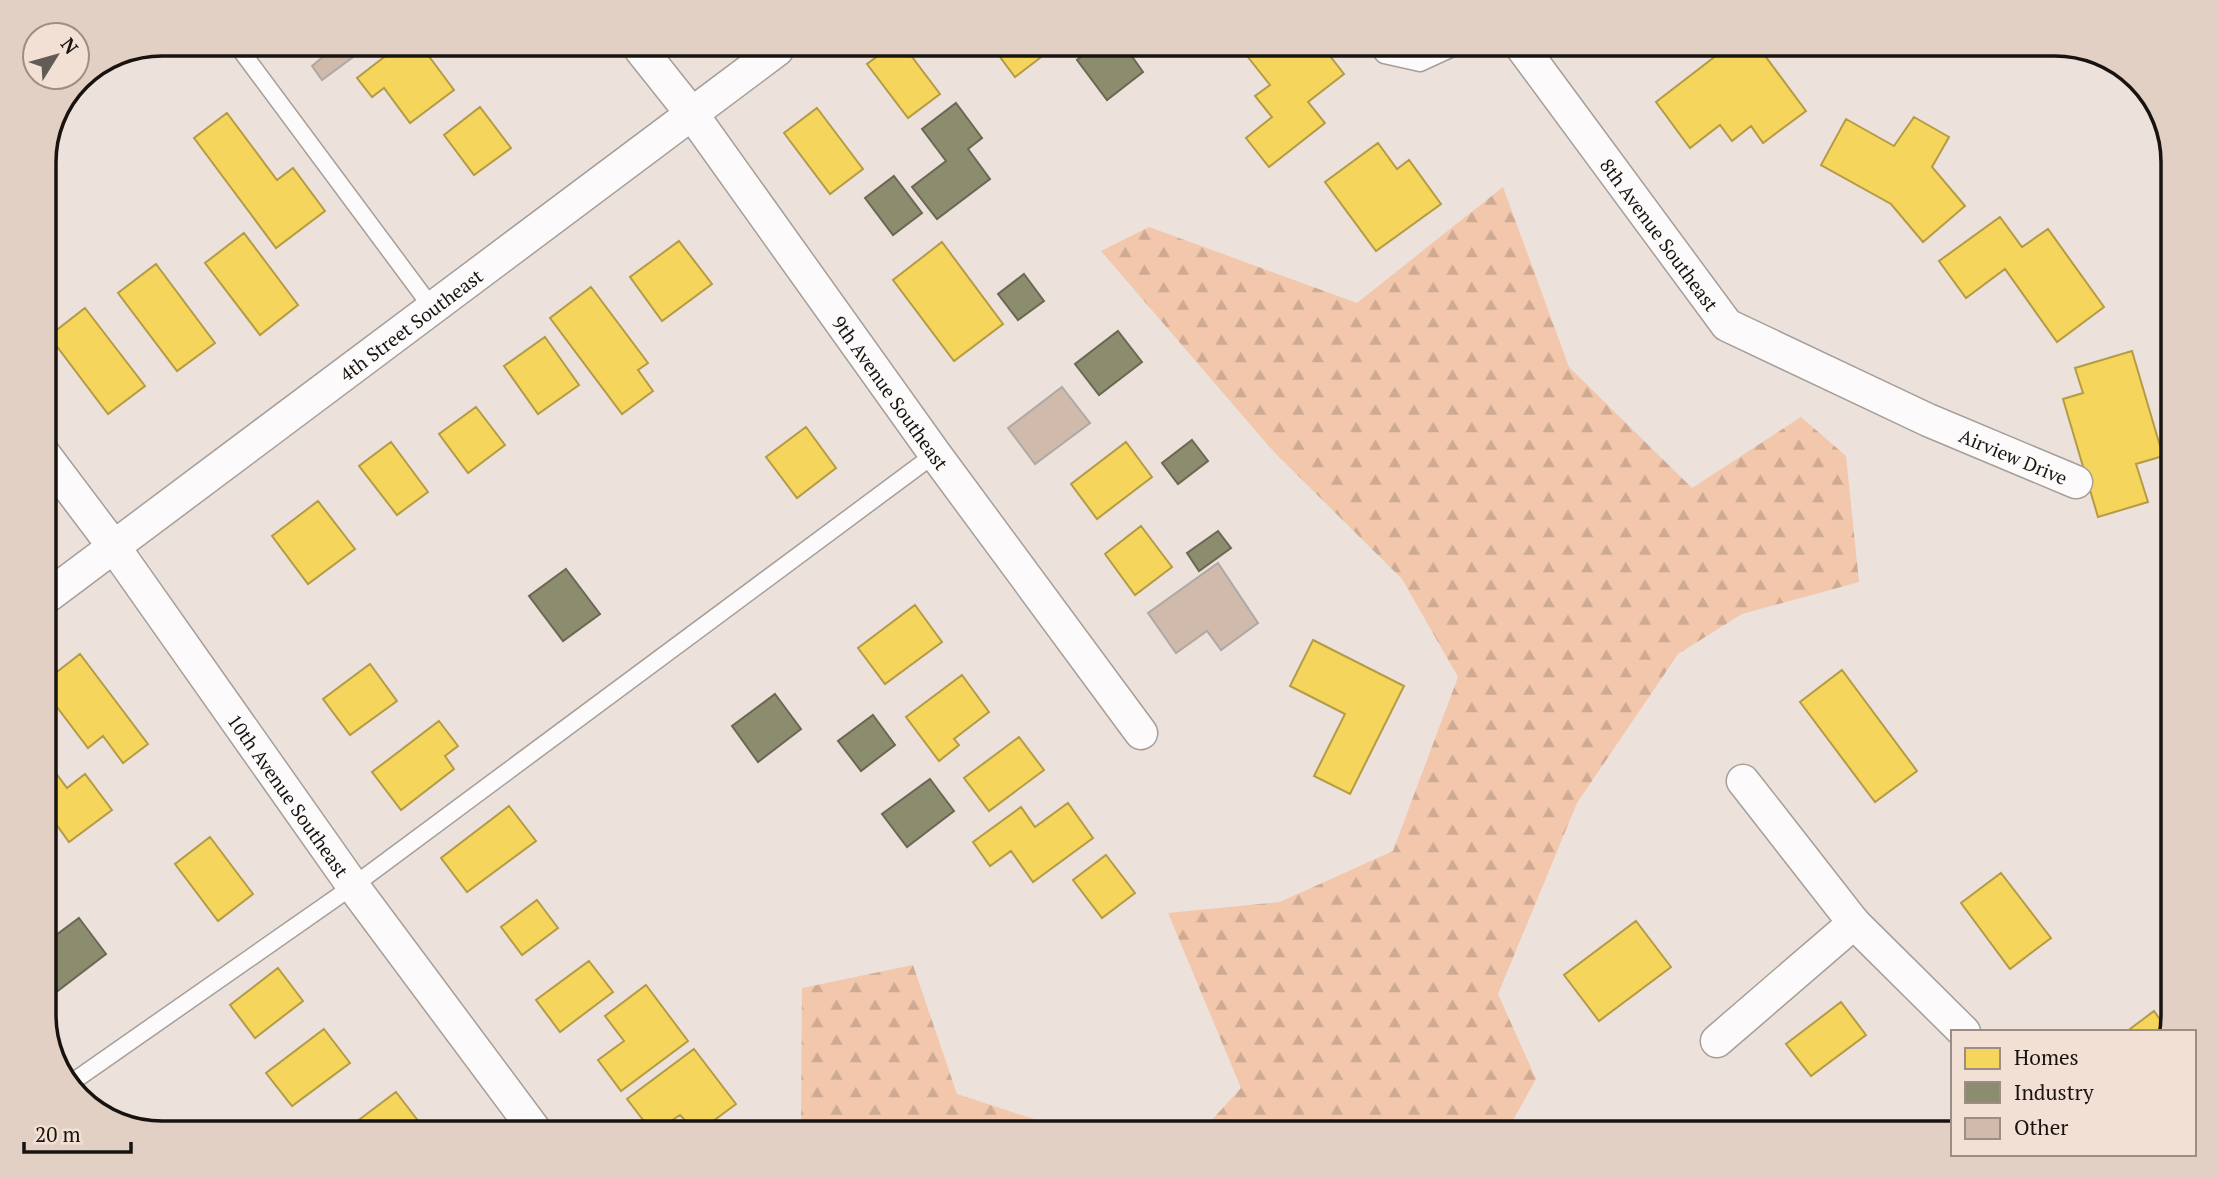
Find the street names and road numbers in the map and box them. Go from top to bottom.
street label: 8th Avenue Southeast [1595,153,1725,316]
street label: 4th Street Southeast [334,263,487,386]
street label: 9th Avenue Southeast [827,310,955,474]
street label: Airview Drive [1956,422,2072,490]
street label: 10th Avenue Southeast [223,709,355,882]

